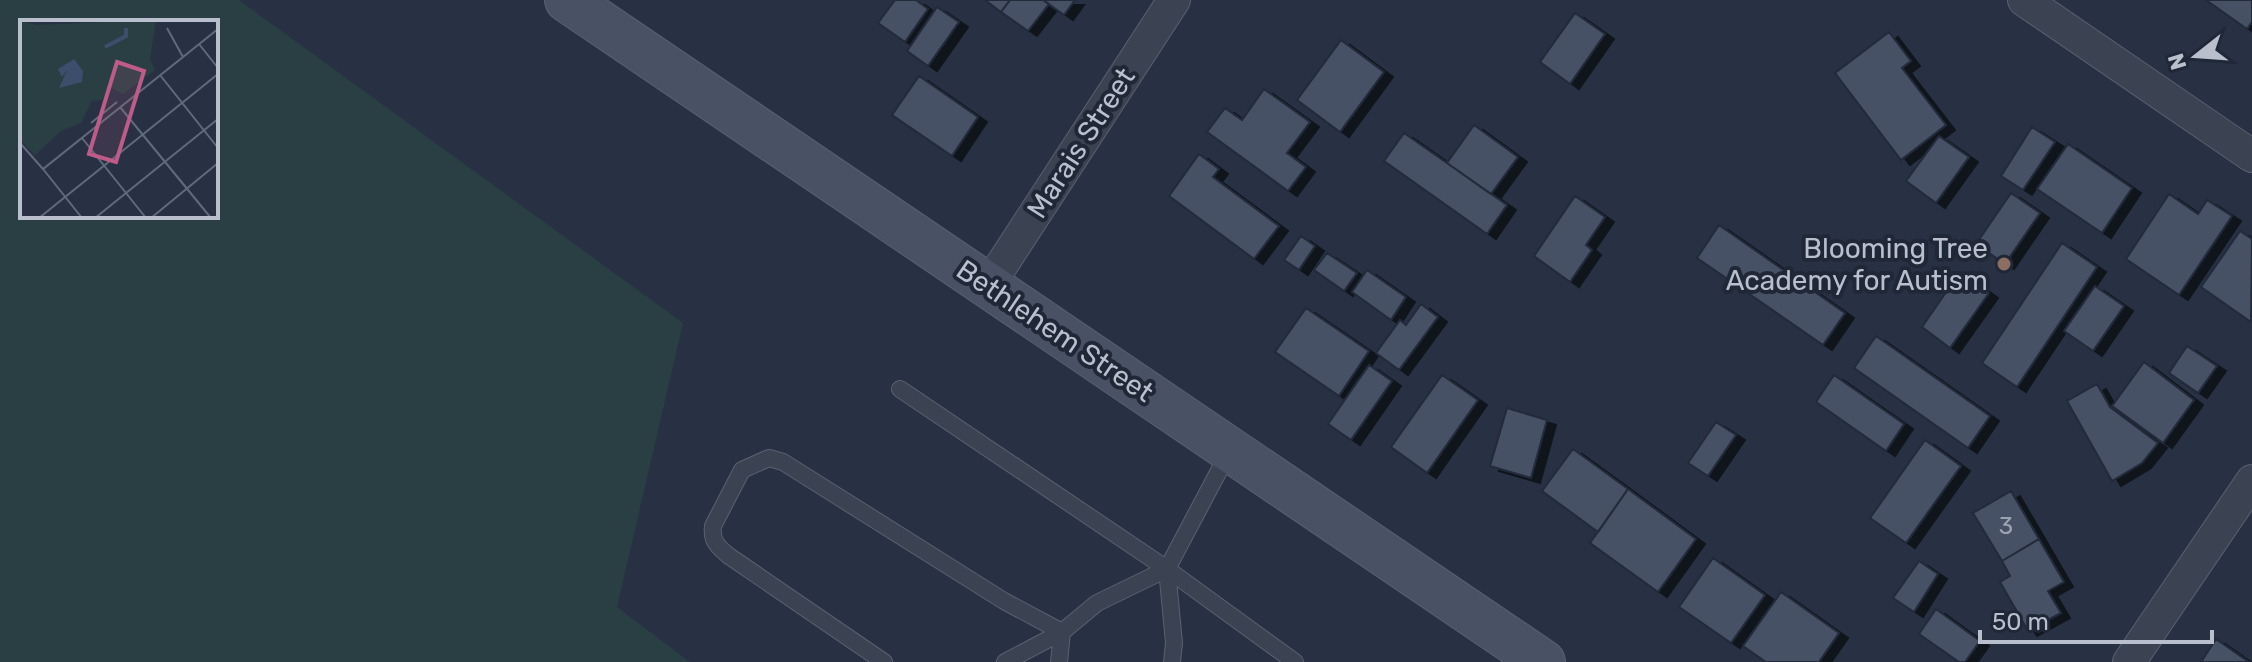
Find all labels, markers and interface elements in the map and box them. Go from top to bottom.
north arrow [2156,16,2236,96]
inset map [20,20,218,218]
text: N [2162,50,2193,73]
street label: Marais Street [1020,62,1142,224]
place label: Blooming Tree Academy for Autism [1726,232,1988,297]
street label: Bethlehem Street [950,253,1160,409]
marker: Blooming Tree Academy for Autism [1995,255,2013,273]
house number: 3 [1999,512,2013,540]
scale bar [1980,594,2212,644]
text: 50 m [1992,608,2049,636]

